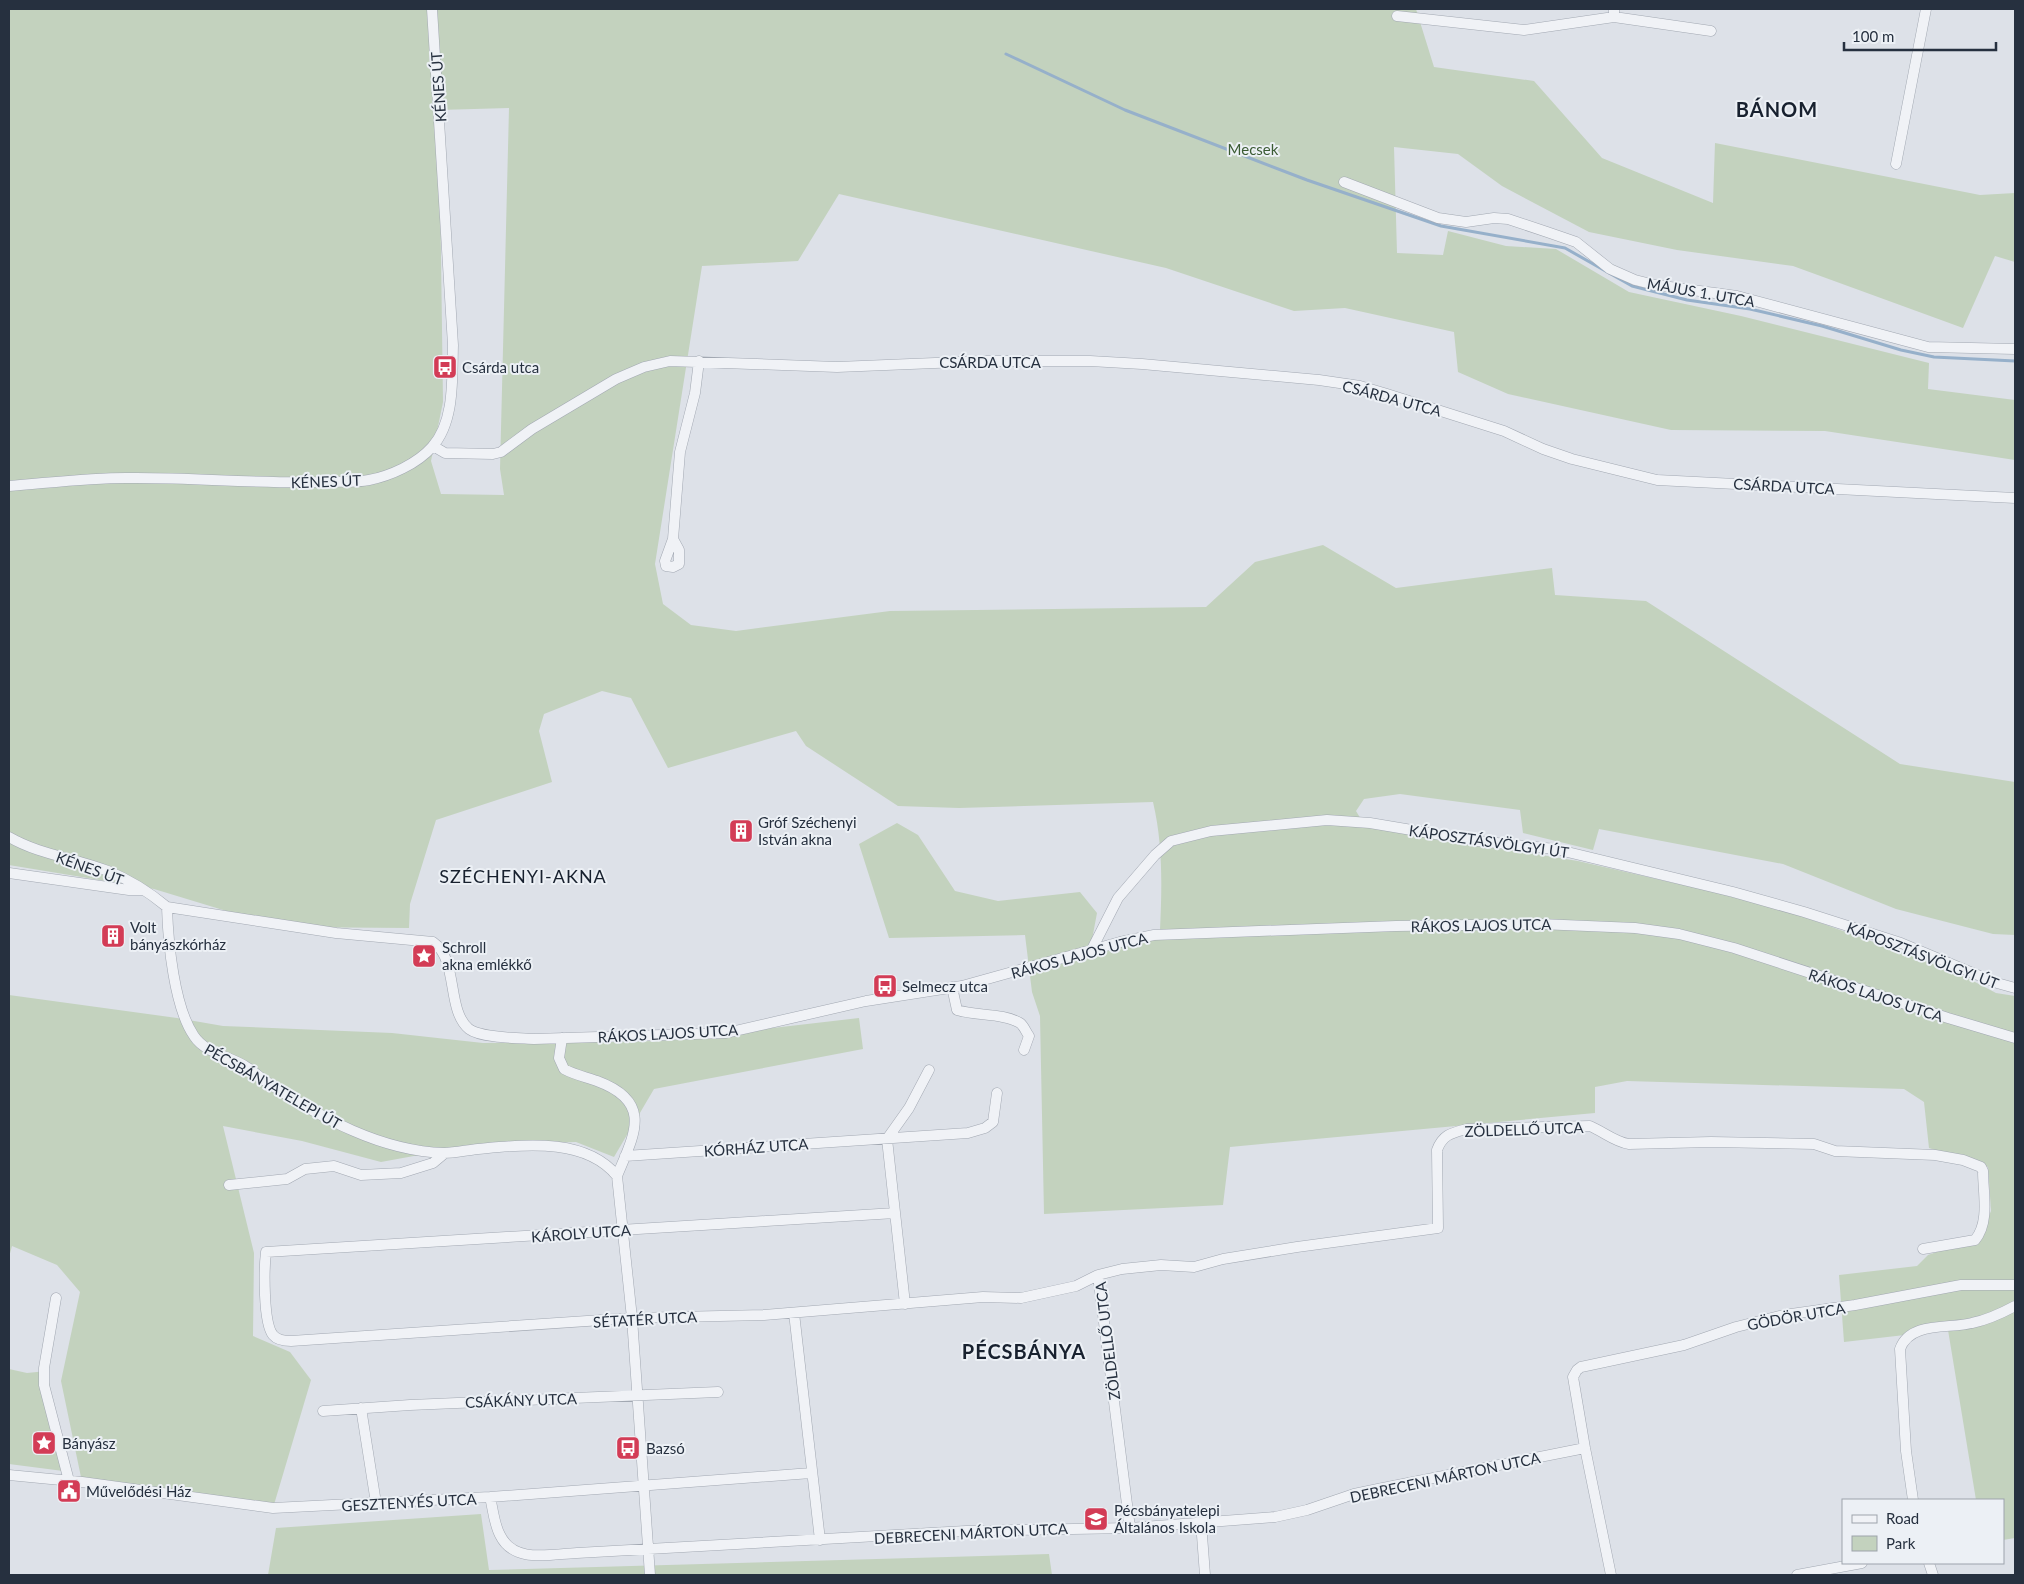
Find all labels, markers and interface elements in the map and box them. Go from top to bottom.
scale bar [1844,20,1996,52]
text: 100 m [1852,27,1894,45]
street label: KÉNES ÚT [427,51,449,123]
district label: BÁNOM [1736,97,1818,121]
park label: Mecsek [1228,140,1279,158]
street label: MÁJUS 1. UTCA [1646,274,1757,310]
street label: CSÁRDA UTCA [939,353,1042,371]
bus stop icon: Csárda utca [432,354,458,380]
place label: Csárda utca [462,358,539,376]
street label: CSÁRDA UTCA [1341,376,1444,420]
street label: KÉNES ÚT [290,471,362,491]
street label: CSÁRDA UTCA [1733,474,1836,498]
place label: Gróf Széchenyi István akna [758,813,857,848]
building icon: Gróf Széchenyi István akna [728,818,754,844]
street label: KÁPOSZTÁSVÖLGYI ÚT [1408,821,1570,861]
street label: KÉNES ÚT [54,847,126,889]
district label: SZÉCHENYI-AKNA [439,865,607,887]
street label: RÁKOS LAJOS UTCA [1411,915,1552,935]
place label: Volt bányászkórház [130,918,226,953]
street label: KÁPOSZTÁSVÖLGYI ÚT [1845,918,2002,992]
building icon: Volt bányászkórház [100,923,126,949]
street label: RÁKOS LAJOS UTCA [1009,928,1150,982]
place label: Schroll akna emlékkő [442,938,532,973]
place icon: Schroll akna emlékkő [411,943,437,969]
street label: RÁKOS LAJOS UTCA [1806,965,1946,1026]
bus stop icon: Selmecz utca [872,973,898,999]
place label: Selmecz utca [902,977,988,995]
street label: RÁKOS LAJOS UTCA [597,1020,740,1046]
street label: PÉCSBÁNYATELEPI ÚT [201,1039,345,1133]
street label: ZÖLDELLŐ UTCA [1464,1118,1585,1140]
street label: KÓRHÁZ UTCA [703,1134,810,1160]
street label: KÁROLY UTCA [531,1220,632,1245]
street label: ZÖLDELLŐ UTCA [1091,1280,1123,1401]
street label: GÖDÖR UTCA [1746,1298,1847,1333]
street label: SÉTATÉR UTCA [593,1307,698,1331]
district label: PÉCSBÁNYA [962,1339,1086,1363]
street label: CSÁKÁNY UTCA [465,1389,578,1411]
place icon: Bányász [31,1430,57,1456]
place label: Bányász [62,1434,116,1452]
bus stop icon: Bazsó [615,1435,641,1461]
place label: Bazsó [646,1439,685,1457]
street label: DEBRECENI MÁRTON UTCA [1348,1448,1543,1506]
public building icon: Művelődési Ház [56,1478,82,1504]
place label: Művelődési Ház [86,1482,192,1500]
street label: GESZTENYÉS UTCA [341,1489,478,1515]
legend [1842,1499,2004,1564]
place label: Pécsbányatelepi Általános Iskola [1114,1501,1220,1536]
school or university icon: Pécsbányatelepi Általános Iskola [1083,1506,1109,1532]
text: Road [1886,1509,1919,1527]
street label: DEBRECENI MÁRTON UTCA [874,1519,1069,1547]
text: Park [1886,1534,1916,1552]

